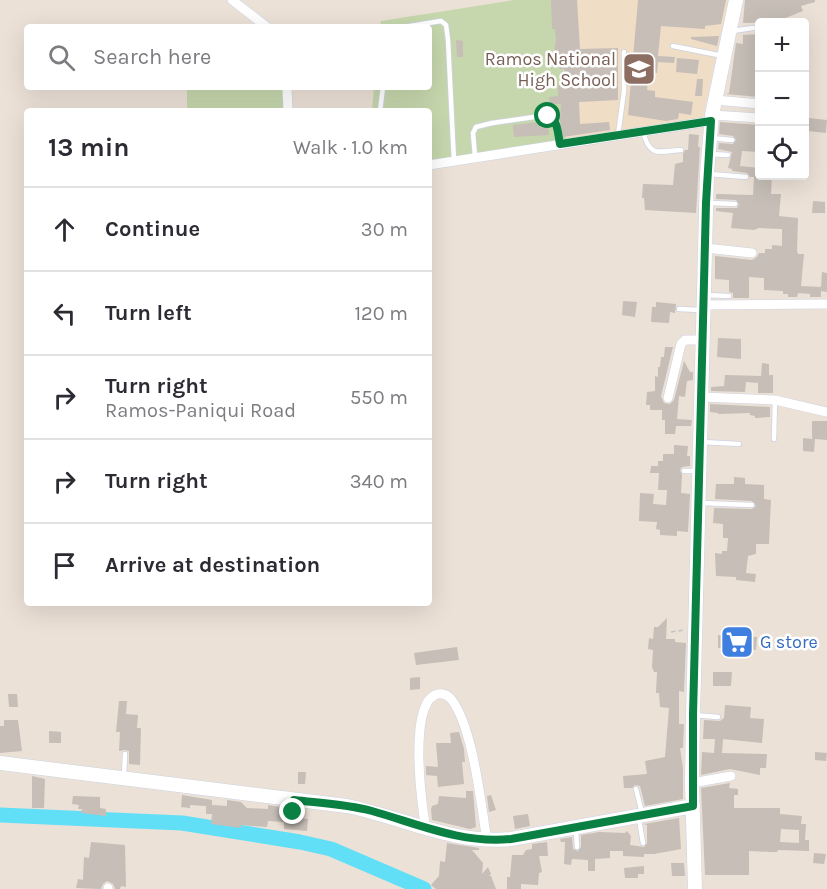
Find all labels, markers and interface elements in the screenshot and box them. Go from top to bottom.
map controls [755,18,809,180]
button: + [755,18,809,72]
search box [24,24,432,90]
icon: search [45,41,78,74]
text: Search here [93,44,211,70]
place label: Ramos National High School [485,48,616,91]
school or university icon: Ramos National High School [621,51,657,87]
button: − [755,72,809,126]
route start [534,102,560,128]
button: locate [755,126,809,180]
text: 13 min [48,132,129,163]
text: Walk · 1.0 km [293,136,408,159]
icon: ahead [48,213,81,246]
text: Continue [105,216,200,242]
text: 30 m [361,218,408,241]
icon: left [48,297,81,330]
text: Turn left [105,300,192,326]
text: 120 m [354,302,408,325]
text: Turn right [105,373,208,399]
icon: right [48,381,81,414]
text: 550 m [350,386,408,409]
text: Ramos-Paniqui Road [105,399,296,422]
icon: right [48,465,81,498]
text: Turn right [105,468,208,494]
text: 340 m [350,470,408,493]
icon: arrive [48,549,81,582]
text: Arrive at destination [105,552,320,578]
supermarket icon: G store [719,624,755,660]
place label: G store [760,631,818,653]
route end [279,798,305,824]

